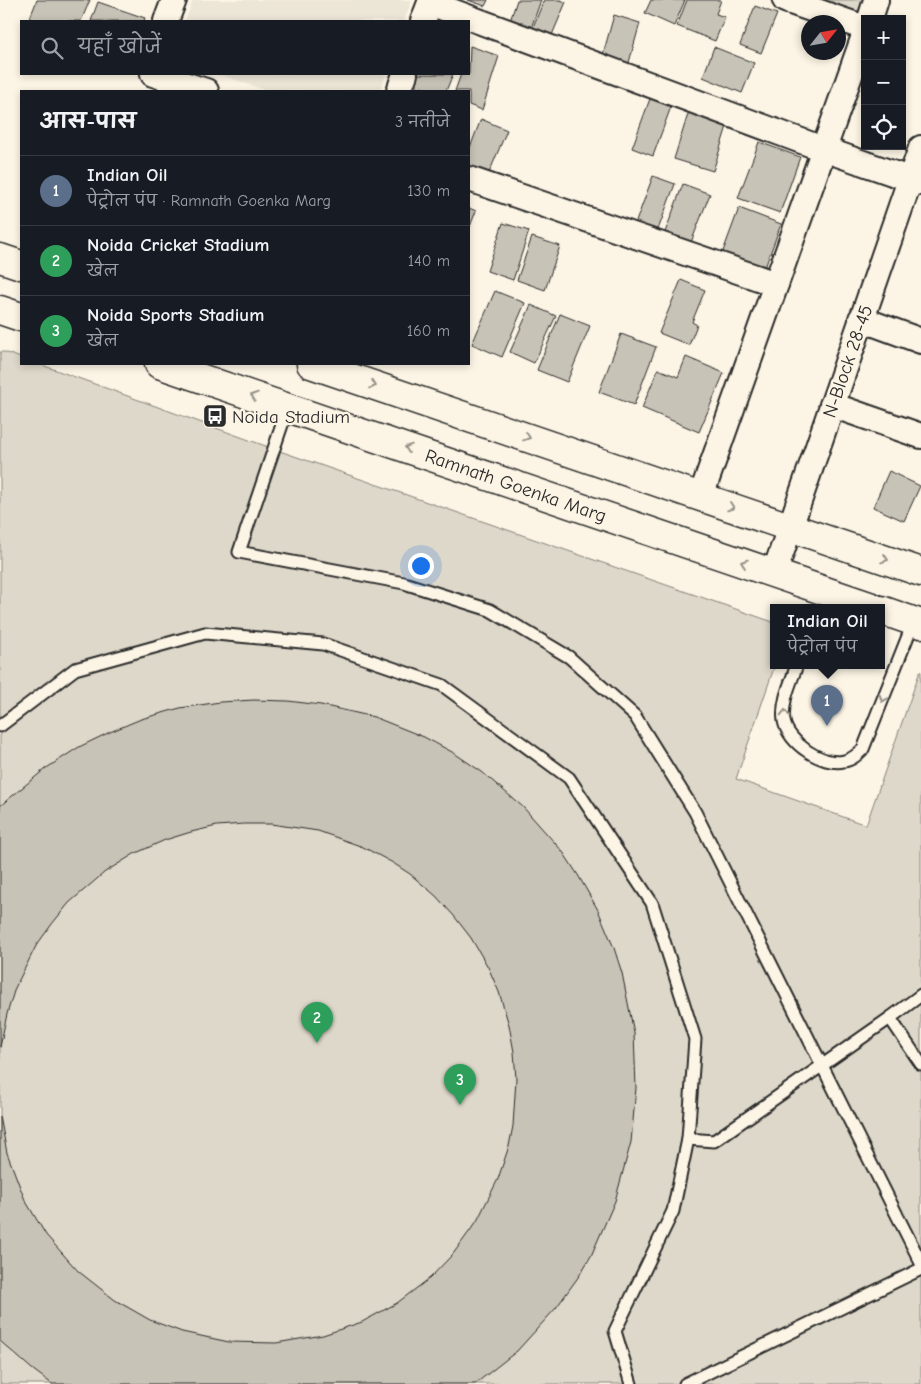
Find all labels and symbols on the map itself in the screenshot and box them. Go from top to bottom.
north arrow [801,15,846,60]
street label: N-Block 28-45 [818,302,878,421]
one-way arrow [369,379,377,389]
one-way arrow [250,392,259,402]
bus stop icon: Noida Stadium [202,403,228,429]
place label: Noida Stadium [232,406,350,428]
one-way arrow [522,432,531,442]
one-way arrow [404,444,412,454]
street label: Ramnath Goenka Marg [422,445,609,527]
one-way arrow [726,501,734,511]
your location [408,553,434,579]
one-way arrow [880,553,888,563]
one-way arrow [740,559,748,569]
pin: 1 [811,685,843,726]
one-way arrow [879,694,889,703]
one-way arrow [780,709,790,717]
pin: 2 [301,1002,333,1043]
pin: 3 [444,1064,476,1105]

